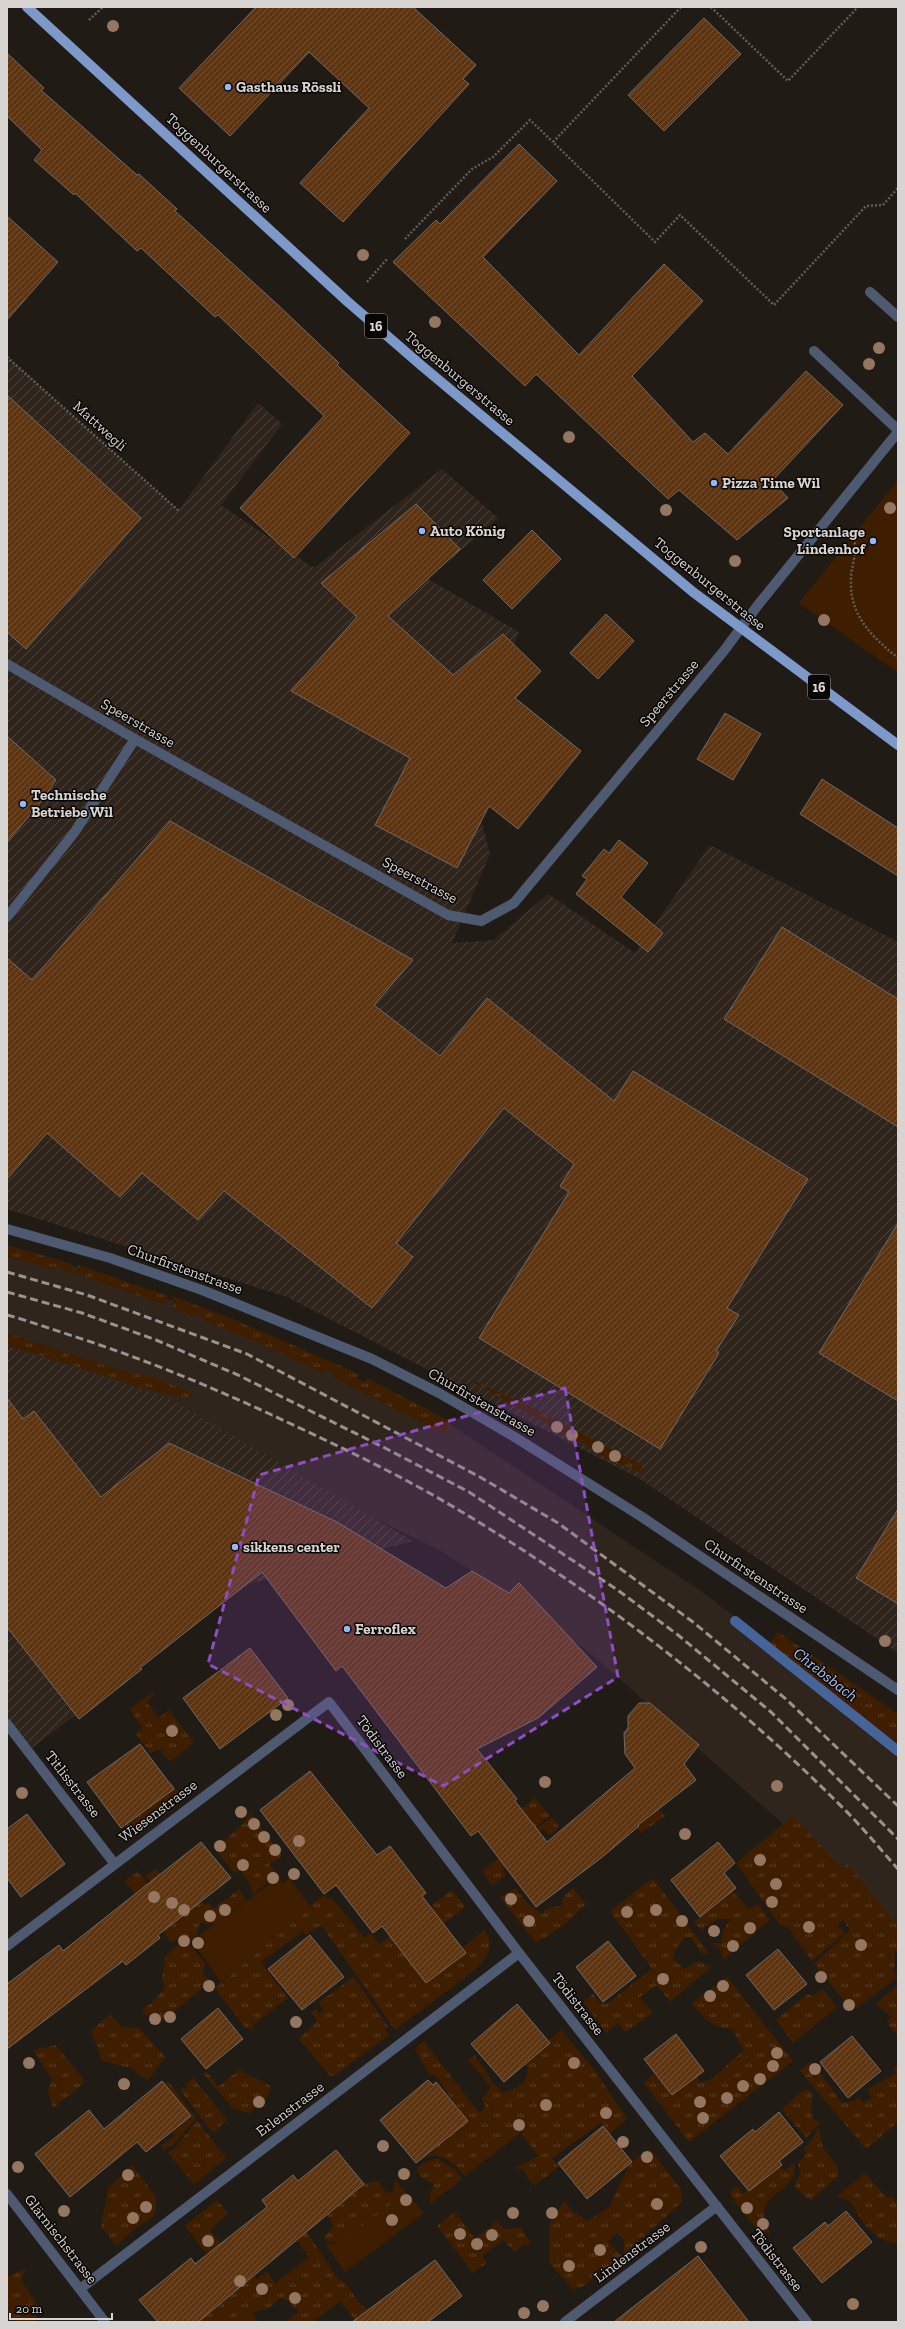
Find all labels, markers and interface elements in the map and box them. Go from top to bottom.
place label: Gasthaus Rössli [236,78,342,96]
marker: Gasthaus Rössli [223,82,233,92]
street label: Toggenburgerstrasse [162,109,276,217]
road number: 16 [365,314,387,338]
street label: Toggenburgerstrasse [401,327,519,429]
street label: Mattwegli [69,397,131,455]
place label: Pizza Time Wil [722,474,820,492]
marker: Pizza Time Wil [709,478,719,488]
place label: Auto König [430,522,506,540]
place label: Sportanlage Lindenhof [784,523,867,558]
marker: Auto König [417,526,427,536]
street label: Toggenburgerstrasse [651,533,769,635]
marker: Sportanlage Lindenhof [868,536,878,546]
street label: Speerstrasse [636,656,702,730]
road number: 16 [808,675,830,699]
street label: Speerstrasse [98,695,178,751]
place label: Technische Betriebe Wil [31,786,113,821]
marker: Technische Betriebe Wil [18,799,28,809]
street label: Speerstrasse [379,853,461,907]
street label: Churfirstenstrasse [125,1240,245,1298]
street label: Churfirstenstrasse [425,1364,539,1440]
street label: Churfirstenstrasse [701,1535,811,1617]
place label: sikkens center [243,1538,340,1556]
marker: sikkens center [230,1542,240,1552]
place label: Ferroflex [355,1620,416,1638]
marker: Ferroflex [342,1624,352,1634]
water label: Chrebsbach [790,1643,862,1705]
street label: Tödistrasse [352,1712,412,1782]
street label: Titlisstrasse [41,1747,105,1821]
street label: Wiesenstrasse [115,1776,201,1846]
street label: Tödistrasse [548,1969,608,2039]
street label: Erlenstrasse [252,2078,328,2140]
street label: Glärnischstrasse [21,2191,101,2287]
street label: Lindenstrasse [590,2218,674,2286]
street label: Tödistrasse [747,2225,807,2295]
scale bar [10,2295,112,2321]
text: 20 m [16,2302,43,2316]

